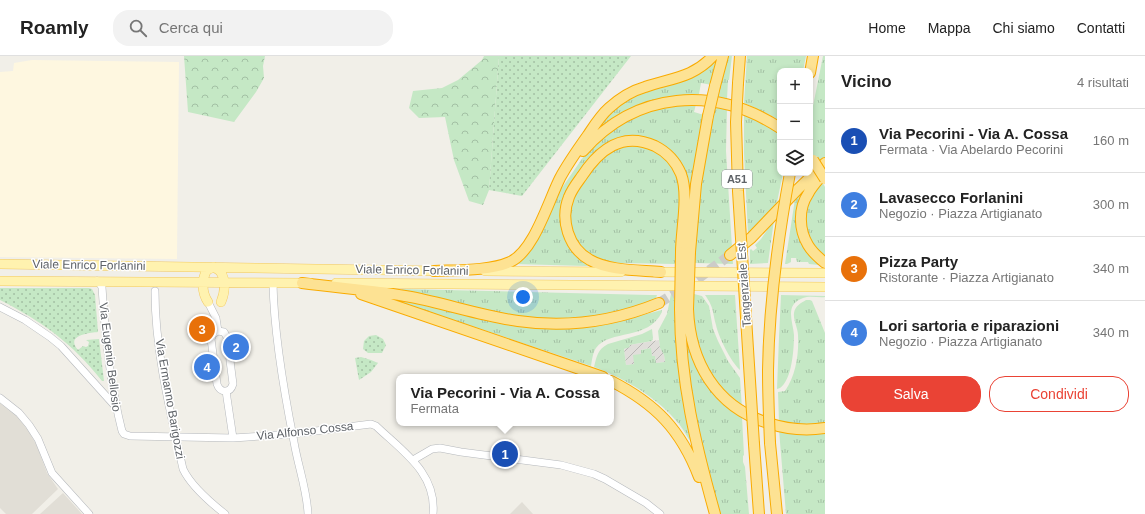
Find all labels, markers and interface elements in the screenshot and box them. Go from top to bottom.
search box [113,10,393,46]
text: Roamly [20,17,89,38]
icon: search [127,17,149,39]
text: Cerca qui [159,19,223,36]
text: Home [868,20,906,36]
text: Mappa [928,20,971,36]
text: Chi siamo [993,20,1055,36]
text: Contatti [1077,20,1125,36]
map controls [777,68,813,176]
button: + [777,68,813,104]
text: Vicino [841,72,892,91]
text: 4 risultati [1077,75,1129,90]
button: − [777,104,813,140]
text: Via Pecorini - Via A. Cossa [879,125,1068,142]
text: 1 [850,133,858,148]
text: 160 m [1093,133,1129,148]
button: layers [777,140,813,176]
text: Fermata · Via Abelardo Pecorini [879,142,1063,157]
road number: A51 [722,170,752,188]
text: Lavasecco Forlanini [879,189,1023,206]
text: 2 [850,197,858,212]
text: 300 m [1093,197,1129,212]
text: Negozio · Piazza Artigianato [879,206,1042,221]
street label: Tangenziale Est [734,242,754,328]
text: Pizza Party [879,253,958,270]
street label: Viale Enrico Forlanini [32,257,146,273]
text: 3 [850,261,858,276]
text: 340 m [1093,261,1129,276]
street label: Viale Enrico Forlanini [355,262,469,278]
text: Ristorante · Piazza Artigianato [879,270,1054,285]
your location [513,287,533,307]
street label: Via Eugenio Bellosio [96,302,124,413]
pin: 3 [189,314,215,344]
text: Lori sartoria e riparazioni [879,317,1059,334]
text: 4 [850,325,858,340]
text: 340 m [1093,325,1129,340]
pin: 2 [223,332,249,362]
text: Negozio · Piazza Artigianato [879,334,1042,349]
street label: Via Ermanno Barigozzi [153,338,187,460]
pin: 4 [194,352,220,382]
popup [396,374,614,426]
button: Salva [841,376,981,412]
button: Condividi [989,376,1129,412]
text: Via Pecorini - Via A. Cossa [411,384,599,401]
text: Fermata [411,401,459,416]
street label: Via Alfonso Cossa [256,419,354,443]
pin: 1 [492,439,518,469]

